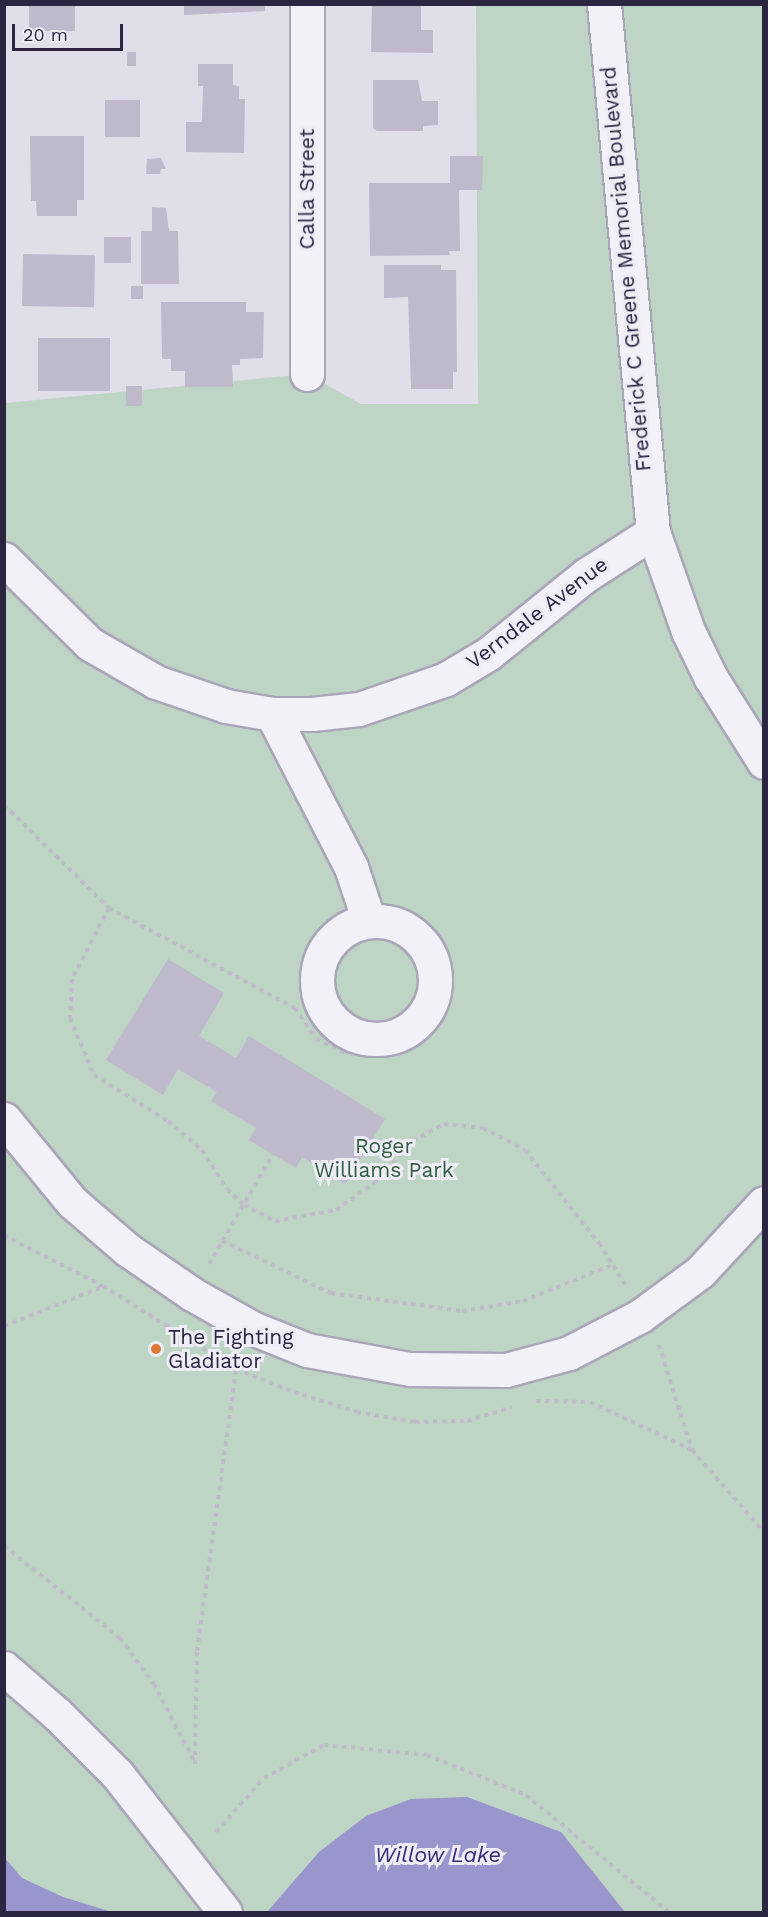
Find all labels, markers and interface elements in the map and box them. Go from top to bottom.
scale bar [15,12,126,50]
text: 20 m [23,24,68,45]
street label: Frederick C Greene Memorial Boulevard [596,65,656,473]
street label: Calla Street [294,128,320,250]
street label: Verndale Avenue [461,551,613,675]
park label: Roger Williams Park [314,1133,454,1183]
place label: The Fighting Gladiator [168,1324,294,1374]
marker: The Fighting Gladiator [149,1342,163,1356]
water label: Willow Lake [375,1842,501,1868]

